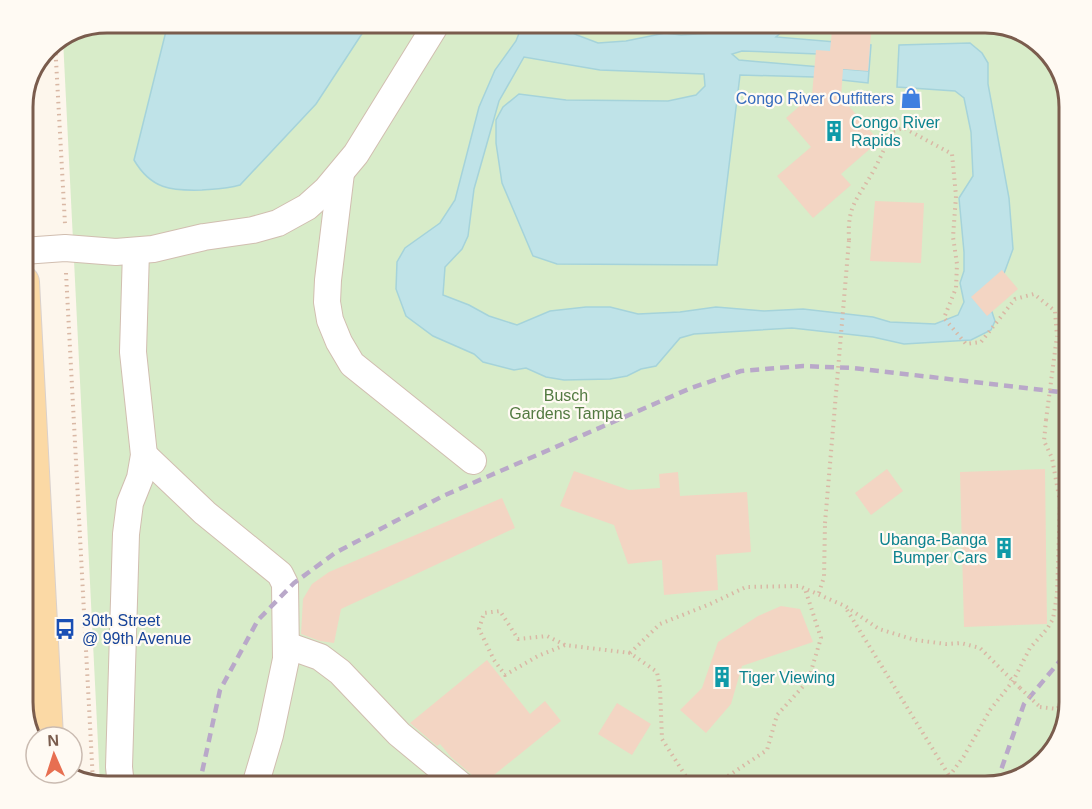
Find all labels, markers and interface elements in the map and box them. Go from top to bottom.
shop icon: Congo River Outfitters [899,86,923,110]
place label: Congo River Outfitters [736,90,894,107]
place label: Congo River Rapids [851,114,941,149]
building icon: Congo River Rapids [822,119,846,143]
park label: Busch Gardens Tampa [509,387,623,422]
place label: Ubanga-Banga Bumper Cars [879,531,987,566]
building icon: Ubanga-Banga Bumper Cars [992,536,1016,560]
place label: 30th Street @ 99th Avenue [82,612,191,647]
bus stop icon: 30th Street @ 99th Avenue [53,617,77,641]
building icon: Tiger Viewing [710,665,734,689]
place label: Tiger Viewing [739,669,835,686]
north arrow [24,725,84,785]
text: N [47,732,59,749]

